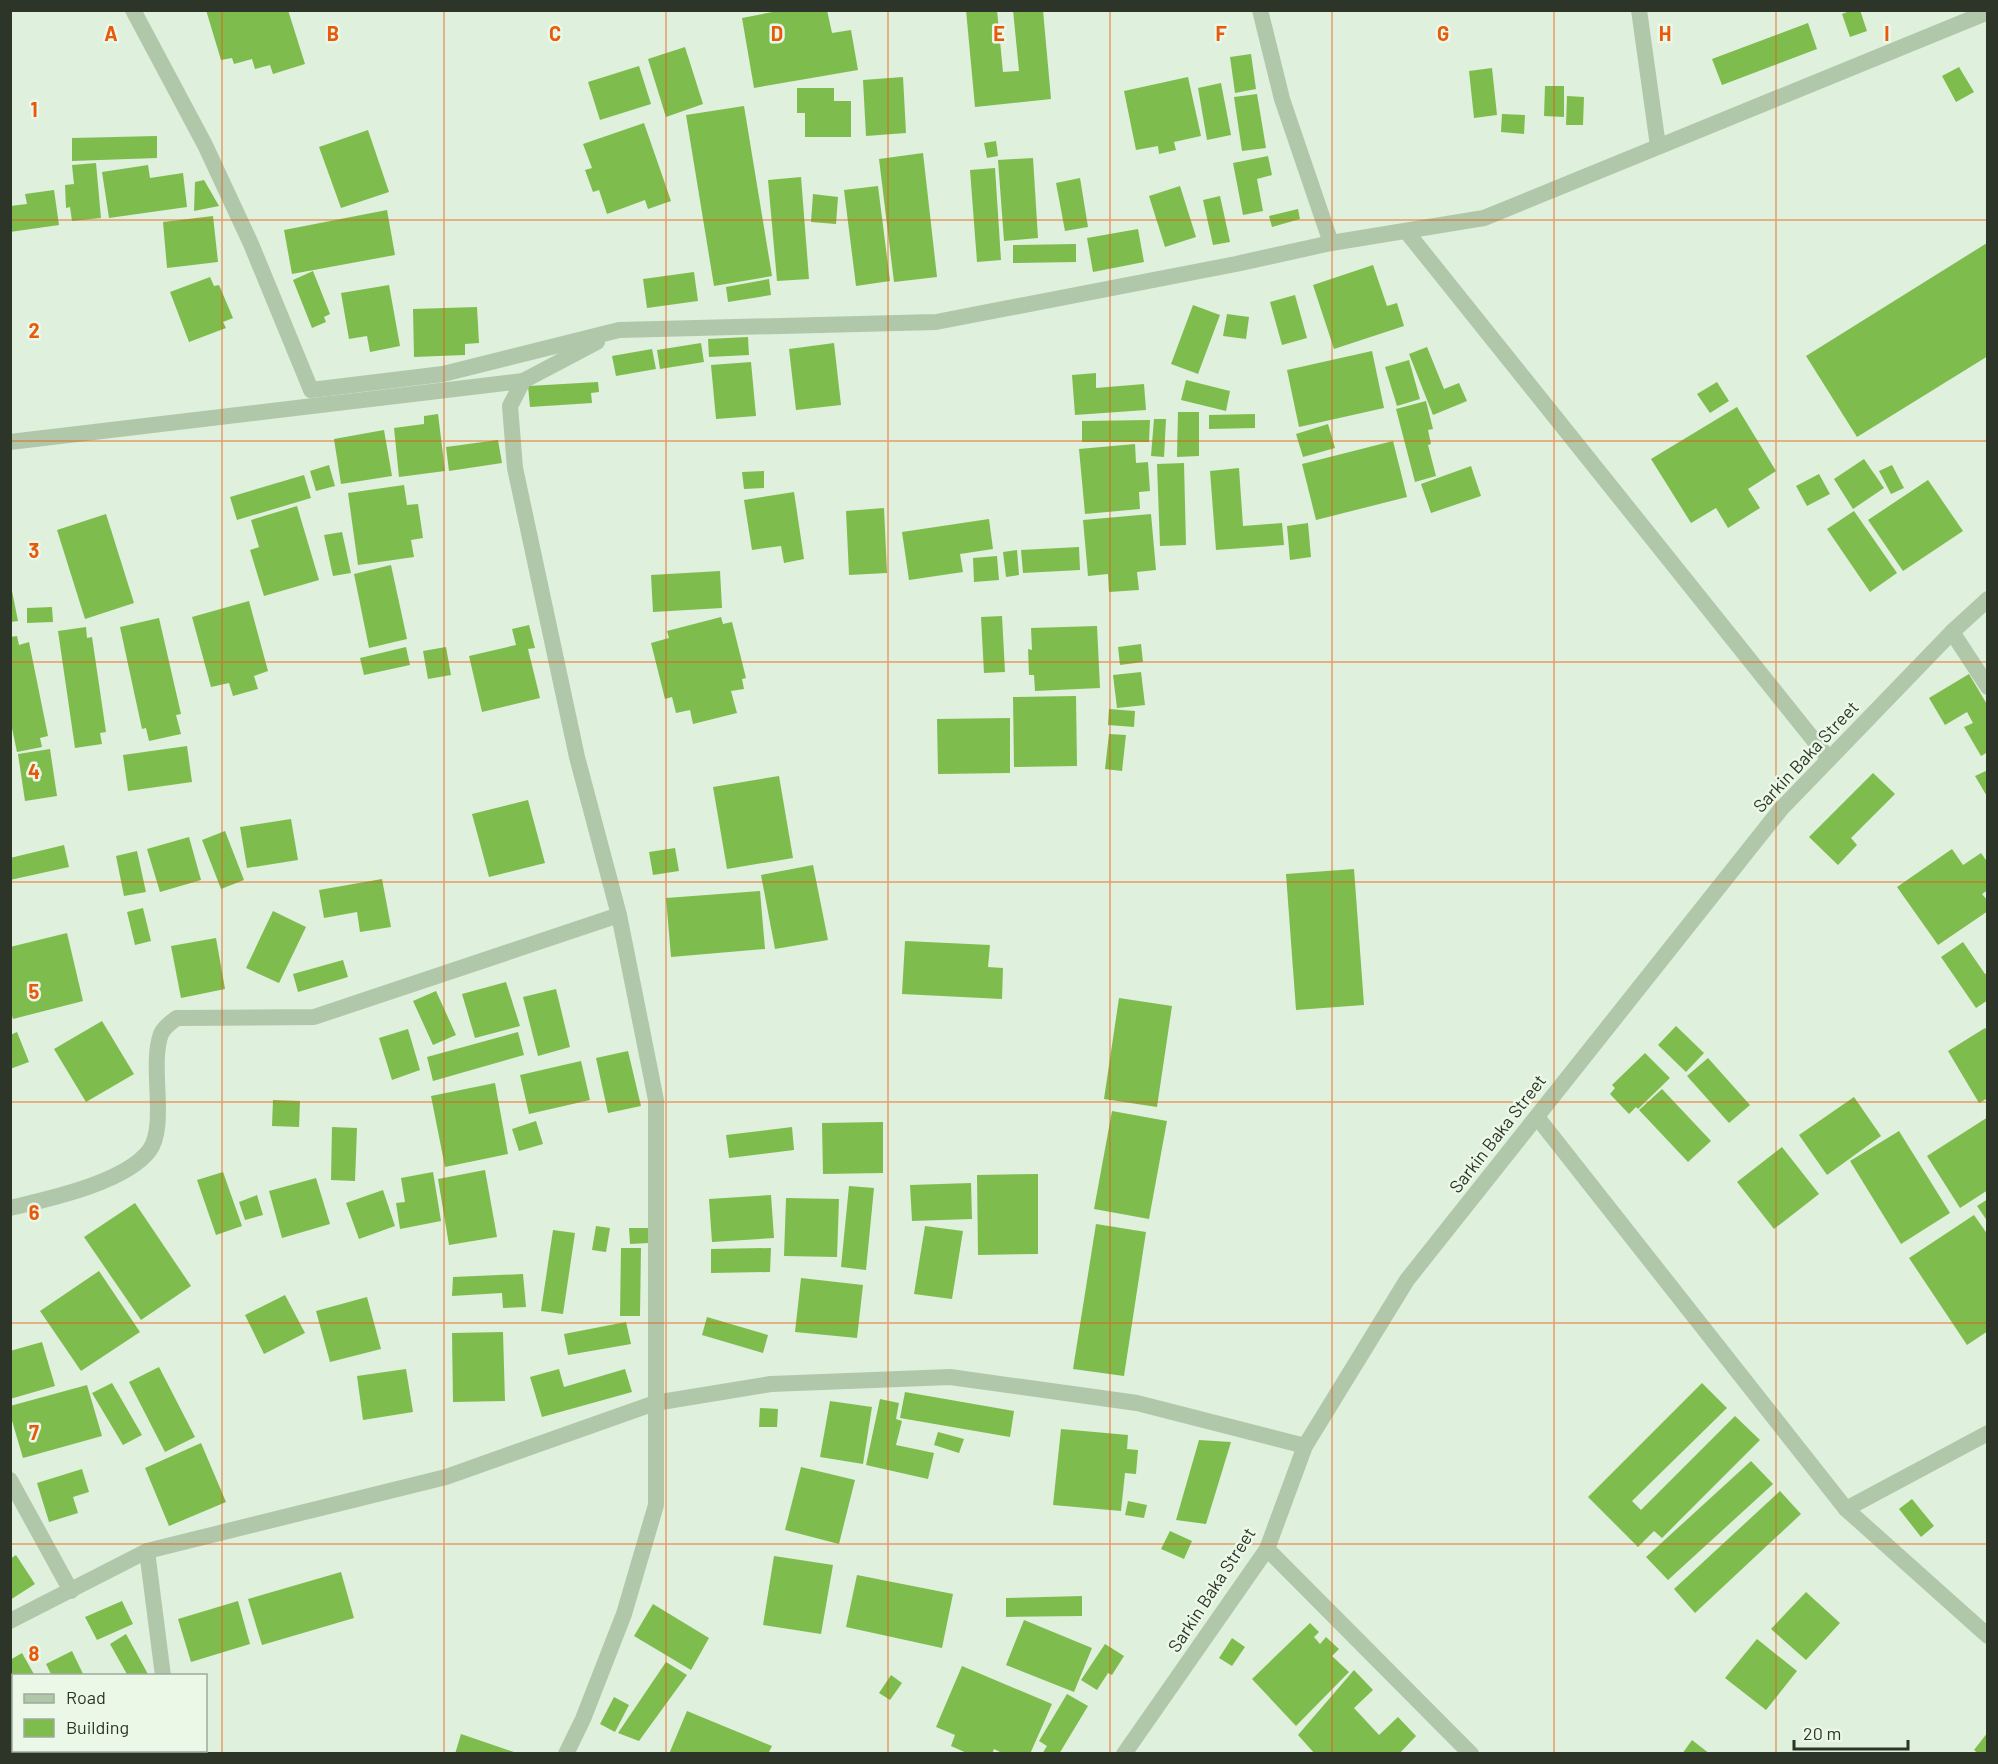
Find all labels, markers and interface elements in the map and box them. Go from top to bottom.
text: A [104,21,118,45]
text: B [327,21,339,45]
text: C [549,21,561,45]
text: D [771,21,783,45]
text: E [993,21,1005,45]
text: F [1215,21,1227,45]
text: G [1437,21,1449,45]
text: H [1659,21,1671,45]
text: I [1884,21,1890,45]
text: 1 [30,97,38,121]
text: 2 [28,318,40,342]
text: 3 [29,538,39,562]
street label: Sarkin Baka Street [1748,696,1863,817]
text: 4 [28,759,40,783]
text: 5 [29,979,40,1003]
street label: Sarkin Baka Street [1444,1070,1550,1197]
text: 6 [29,1200,40,1224]
text: 7 [29,1420,39,1444]
street label: Sarkin Baka Street [1163,1523,1260,1656]
text: 8 [29,1641,40,1665]
legend [12,1674,207,1752]
text: Road [66,1686,106,1708]
scale bar [1794,1713,1908,1751]
text: Building [66,1716,129,1738]
text: 20 m [1803,1722,1841,1744]

